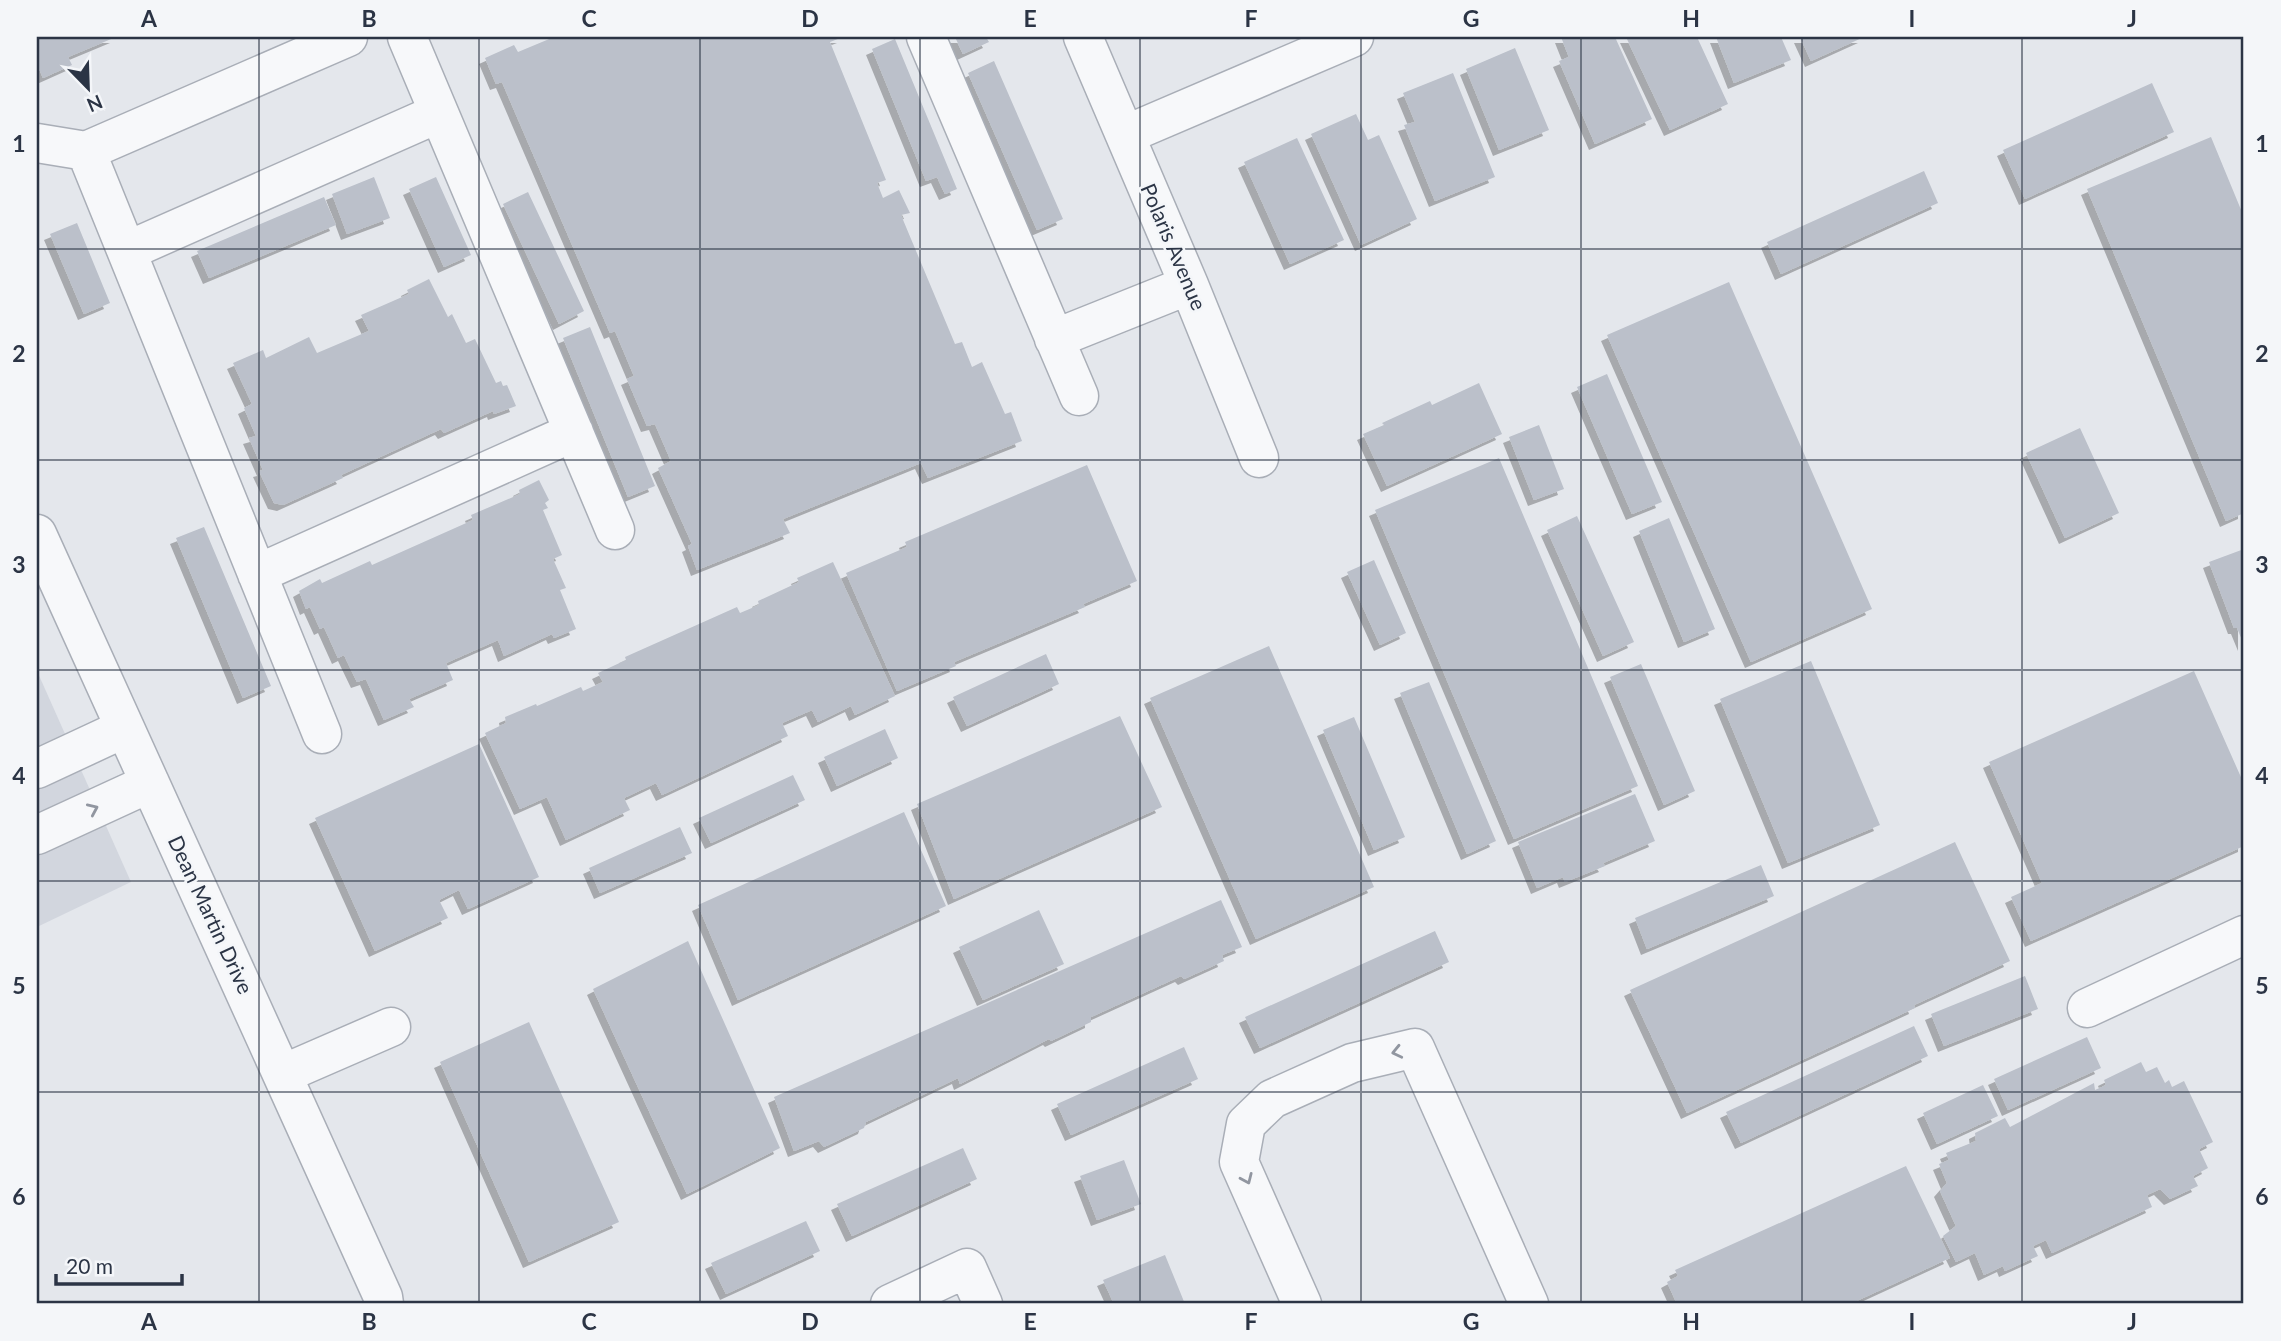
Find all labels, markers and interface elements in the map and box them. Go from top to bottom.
text: A [140,4,158,32]
text: B [361,4,377,32]
text: C [581,4,597,32]
text: D [801,4,819,32]
text: E [1023,4,1037,32]
text: F [1244,4,1258,32]
text: G [1463,4,1479,32]
text: H [1682,4,1700,32]
text: I [1909,4,1915,32]
text: J [2127,4,2137,32]
north arrow [52,52,122,122]
text: N [84,91,106,118]
text: 1 [12,129,26,157]
text: 1 [2255,129,2269,157]
street label: Polaris Avenue [1136,179,1212,314]
text: 2 [12,339,26,367]
text: 2 [2255,339,2269,367]
text: 3 [12,550,26,578]
text: 3 [2255,550,2269,578]
text: 4 [12,761,26,789]
text: 4 [2255,761,2269,789]
one-way arrow [86,803,99,817]
street label: Dean Martin Drive [164,831,259,998]
text: 5 [12,971,26,999]
text: 5 [2255,971,2269,999]
one-way arrow [1391,1044,1403,1058]
one-way arrow [1239,1172,1253,1184]
text: 6 [12,1182,26,1210]
text: 6 [2255,1182,2269,1210]
scale bar [56,1243,182,1287]
text: 20 m [66,1253,113,1278]
text: A [140,1307,158,1335]
text: B [361,1307,377,1335]
text: C [581,1307,597,1335]
text: D [801,1307,819,1335]
text: E [1023,1307,1037,1335]
text: F [1244,1307,1258,1335]
text: G [1463,1307,1479,1335]
text: H [1682,1307,1700,1335]
text: I [1909,1307,1915,1335]
text: J [2127,1307,2137,1335]

